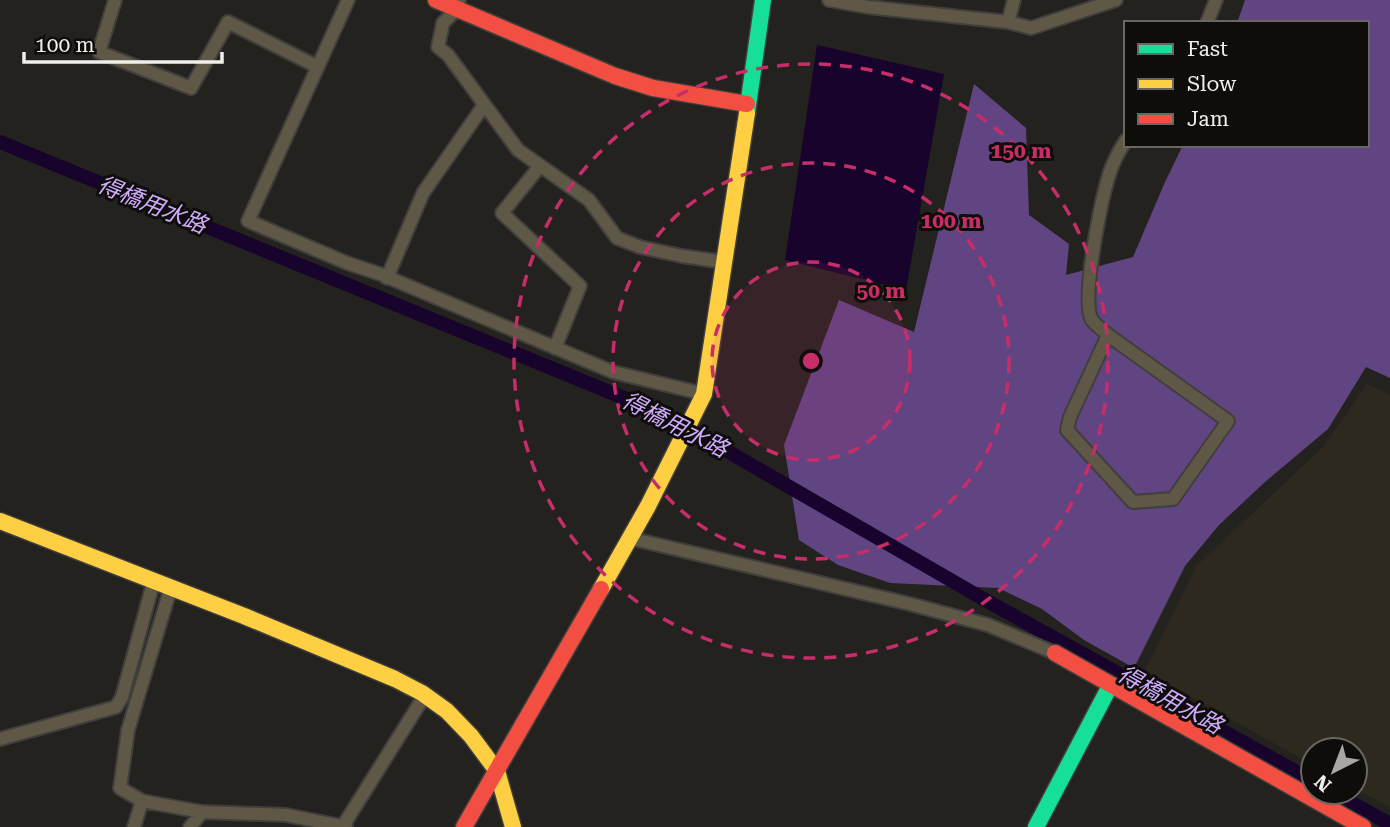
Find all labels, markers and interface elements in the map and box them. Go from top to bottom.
scale bar [24,21,222,65]
legend [1124,21,1369,147]
text: 100 m [35,33,95,57]
text: Fast [1187,37,1228,61]
text: Slow [1187,72,1237,96]
text: Jam [1187,107,1229,131]
text: 150 m [991,139,1051,163]
water label: 得橋用水路 [94,171,212,240]
text: 100 m [921,209,981,233]
text: 50 m [856,279,906,303]
centre of rings [799,349,823,373]
water label: 得橋用水路 [618,387,734,464]
water label: 得橋用水路 [1113,660,1229,741]
north arrow [1299,736,1369,806]
text: N [1310,770,1336,797]

